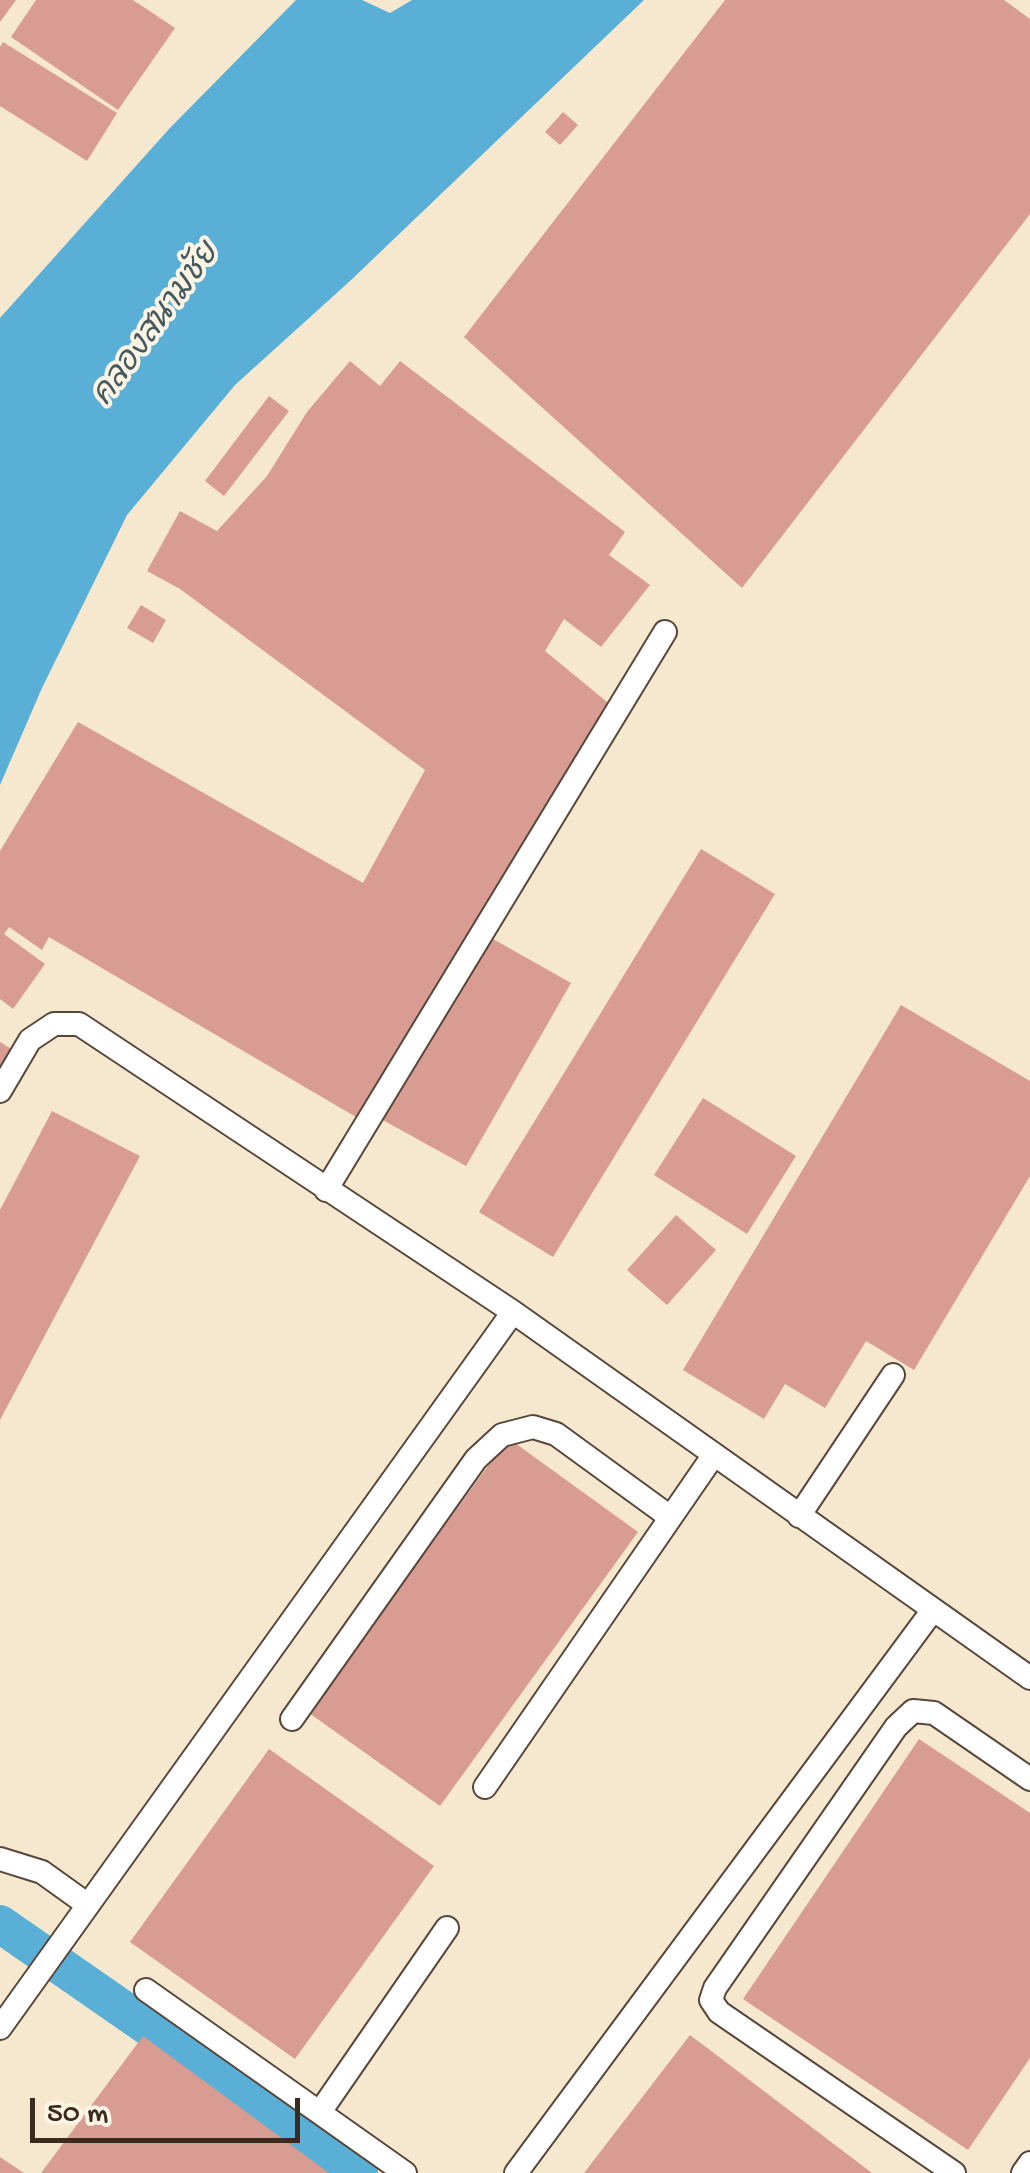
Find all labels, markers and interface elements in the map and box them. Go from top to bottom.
water label: คลองสนามชัย [86,237,230,415]
scale bar [35,2078,305,2140]
text: 50 m [47,2098,108,2133]

